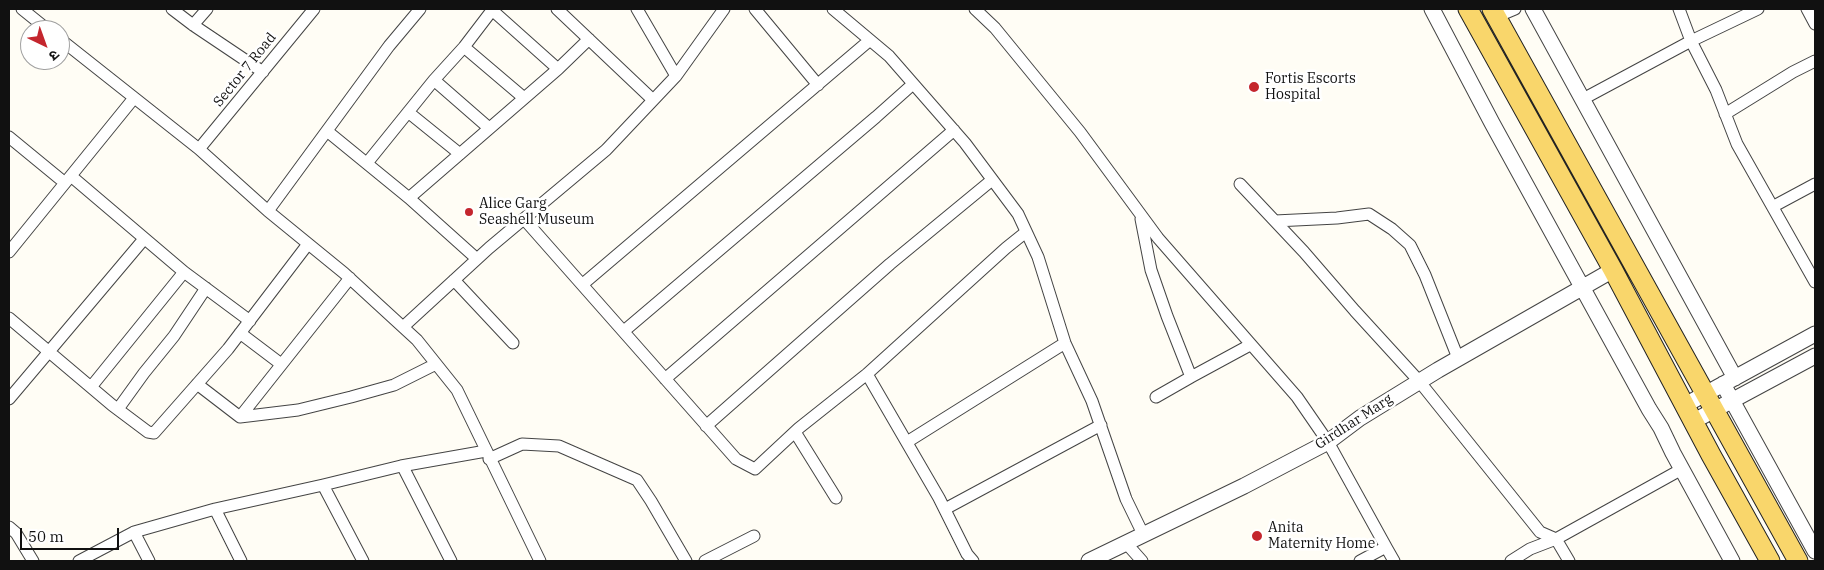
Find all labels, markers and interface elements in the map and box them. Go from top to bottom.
north arrow [20,20,70,70]
street label: Sector 7 Road [210,30,280,110]
text: उ [45,46,63,65]
place label: Fortis Escorts Hospital [1265,71,1356,104]
marker: Fortis Escorts Hospital [1247,80,1261,94]
place label: Alice Garg Seashell Museum [479,196,594,228]
marker: Alice Garg Seashell Museum [463,206,475,218]
street label: Girdhar Marg [1312,391,1396,453]
scale bar [22,518,121,550]
place label: Anita Maternity Home [1268,520,1375,552]
text: 50 m [28,527,64,546]
marker: Anita Maternity Home [1250,529,1264,543]

